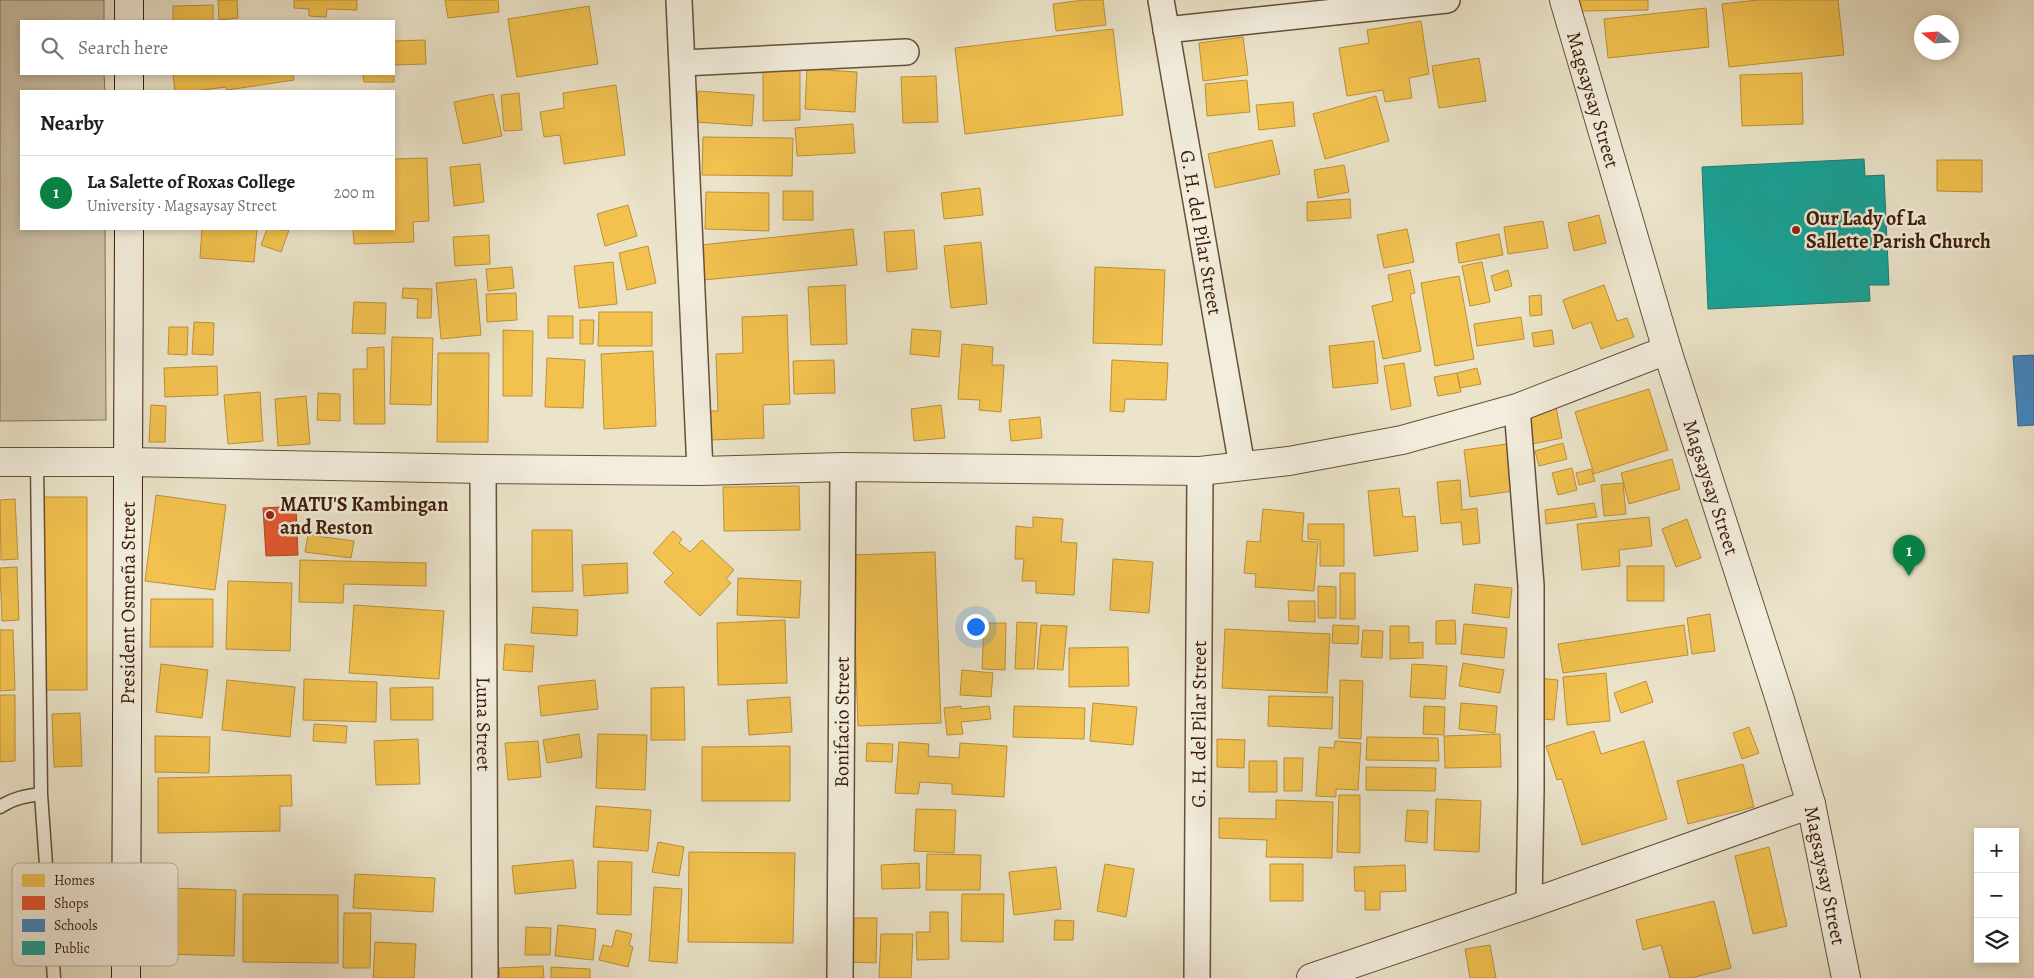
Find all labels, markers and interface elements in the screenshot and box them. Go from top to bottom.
north arrow [1914,15,1959,60]
search box [20,20,395,75]
street label: Magsaysay Street [1560,28,1626,172]
icon: search [38,34,66,62]
text: Search here [78,35,168,61]
text: Nearby [40,109,103,137]
street label: G. H. del Pilar Street [1174,148,1229,318]
text: La Salette of Roxas College [87,169,295,195]
text: 1 [53,182,59,204]
text: 200 m [334,182,375,204]
text: University · Magsaysay Street [87,195,277,217]
place label: Our Lady of La Sallette Parish Church [1806,205,1991,255]
marker: Our Lady of La Sallette Parish Church [1790,224,1802,236]
street label: Magsaysay Street [1677,416,1746,559]
place label: MATU'S Kambingan and Reston [280,491,449,541]
street label: President Osmeña Street [114,501,141,705]
marker: MATU'S Kambingan and Reston [264,509,276,521]
pin: 1 [1893,535,1925,576]
your location [963,614,989,640]
street label: G. H. del Pilar Street [1185,640,1213,808]
street label: Bonifacio Street [828,656,855,788]
street label: Luna Street [470,677,498,772]
street label: Magsaysay Street [1798,804,1853,948]
map controls [1974,828,2019,963]
button: + [1974,828,2019,873]
legend [12,863,178,966]
text: Homes [54,871,95,890]
button: − [1974,873,2019,918]
text: Shops [54,894,89,913]
text: Schools [54,916,98,935]
button: layers [1974,918,2019,963]
text: Public [54,939,90,958]

